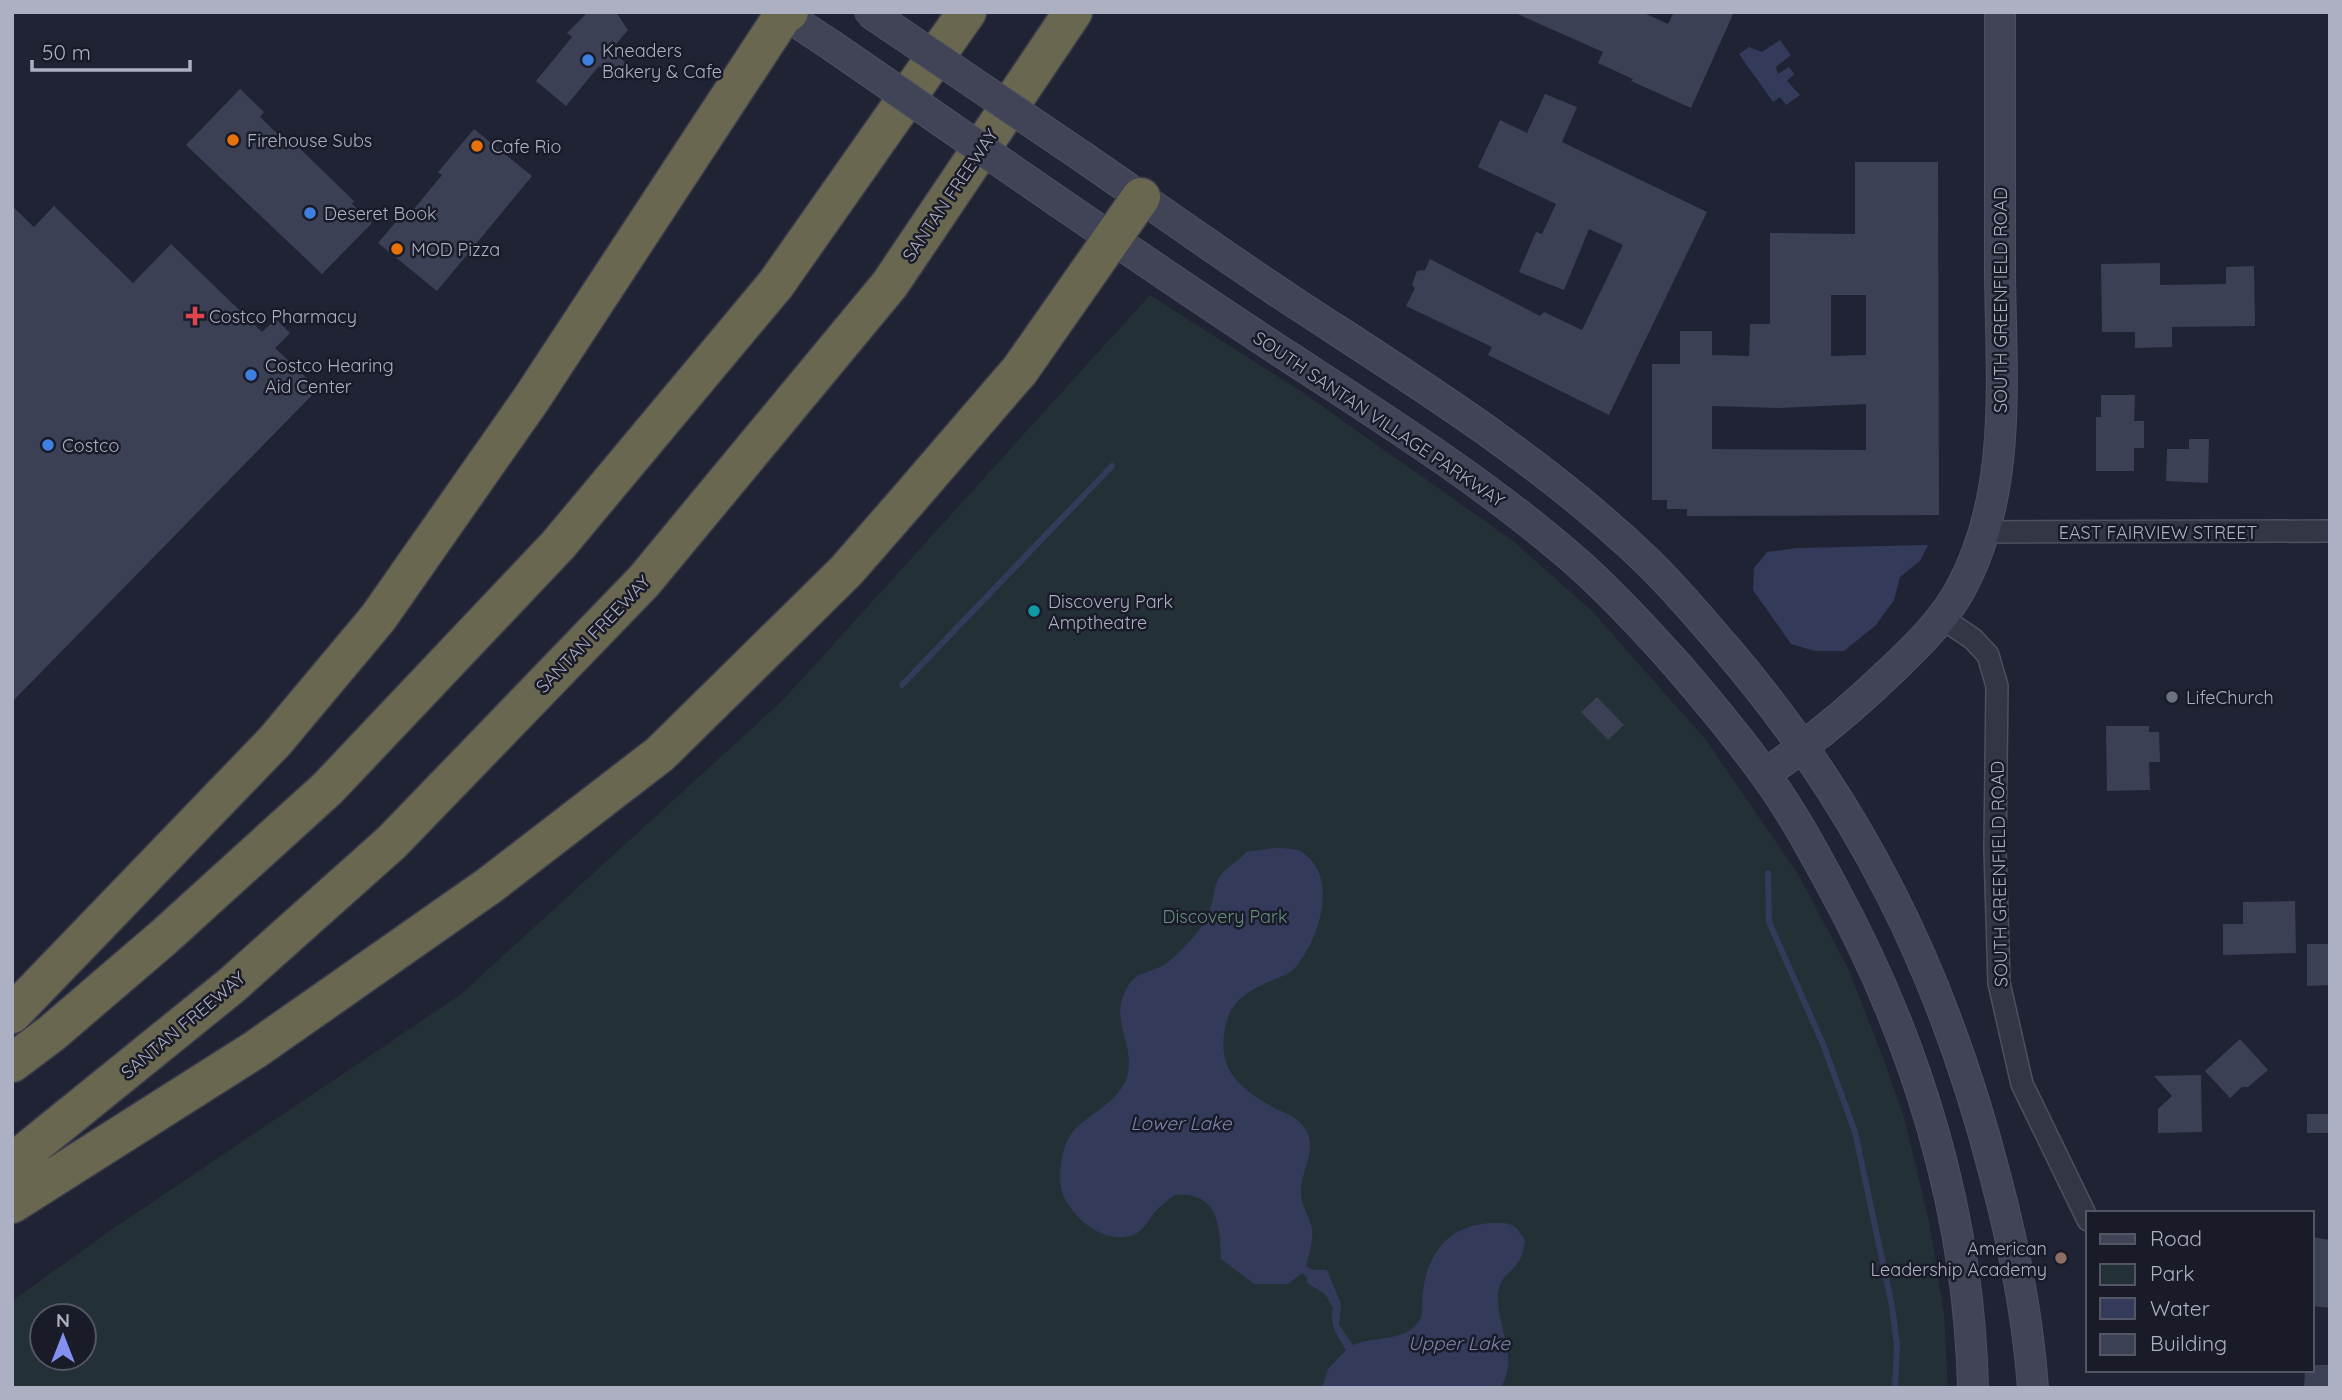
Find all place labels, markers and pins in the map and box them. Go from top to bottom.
place label: Kneaders Bakery & Cafe [602,39,722,83]
marker: Kneaders Bakery & Cafe [580,52,596,68]
place label: Firehouse Subs [247,129,372,152]
marker: Firehouse Subs [225,132,241,148]
place label: Cafe Rio [491,135,561,158]
marker: Cafe Rio [469,138,485,154]
place label: Deseret Book [324,202,437,225]
marker: Deseret Book [302,205,318,221]
place label: MOD Pizza [411,238,500,261]
marker: MOD Pizza [389,241,405,257]
place label: Costco Pharmacy [209,305,357,328]
marker: Costco Pharmacy [187,308,203,324]
place label: Costco Hearing Aid Center [265,354,394,398]
marker: Costco Hearing Aid Center [243,367,259,383]
place label: Costco [62,434,119,457]
marker: Costco [40,437,56,453]
place label: Discovery Park Amptheatre [1048,590,1173,634]
marker: Discovery Park Amptheatre [1026,603,1042,619]
place label: LifeChurch [2186,686,2274,709]
marker: LifeChurch [2164,689,2180,705]
place label: American Leadership Academy [1870,1237,2047,1281]
marker: American Leadership Academy [2053,1250,2069,1266]

